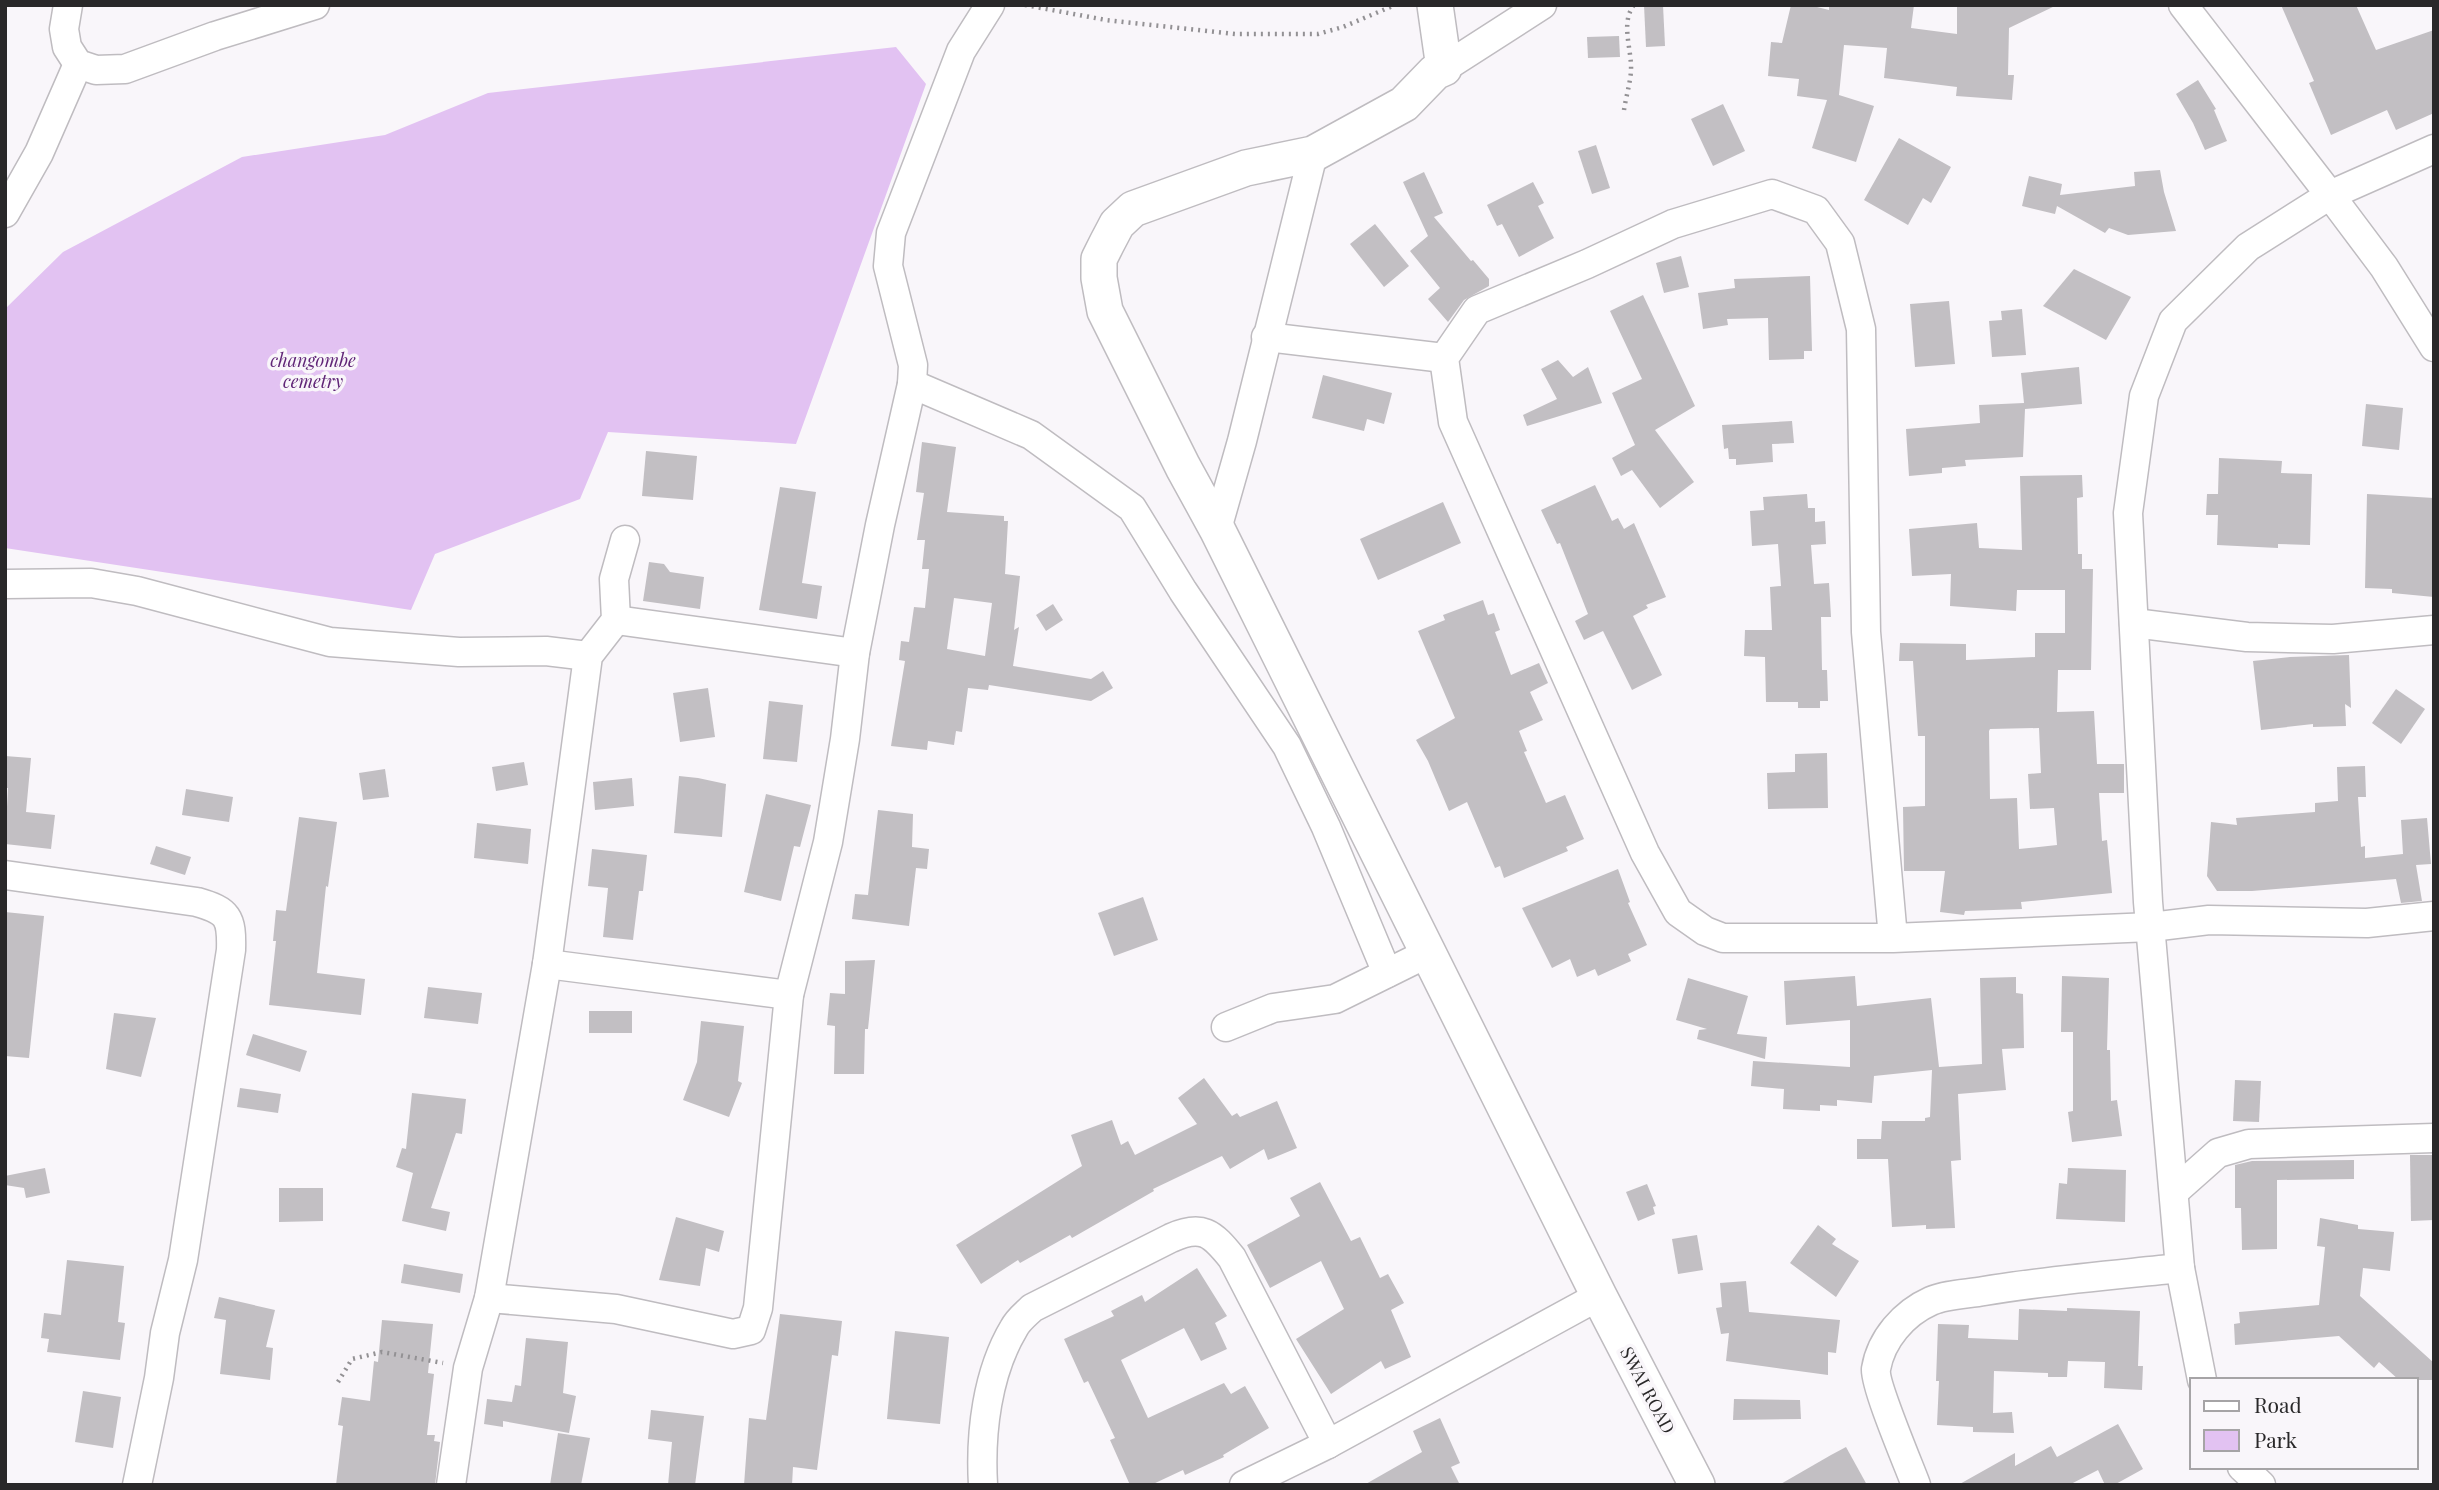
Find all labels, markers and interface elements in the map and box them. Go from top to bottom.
park label: changombe cemetry [270,348,356,393]
street label: SWAI ROAD [1615,1342,1681,1438]
legend [2190,1378,2418,1469]
text: Road [2254,1390,2302,1418]
text: Park [2254,1425,2298,1453]

